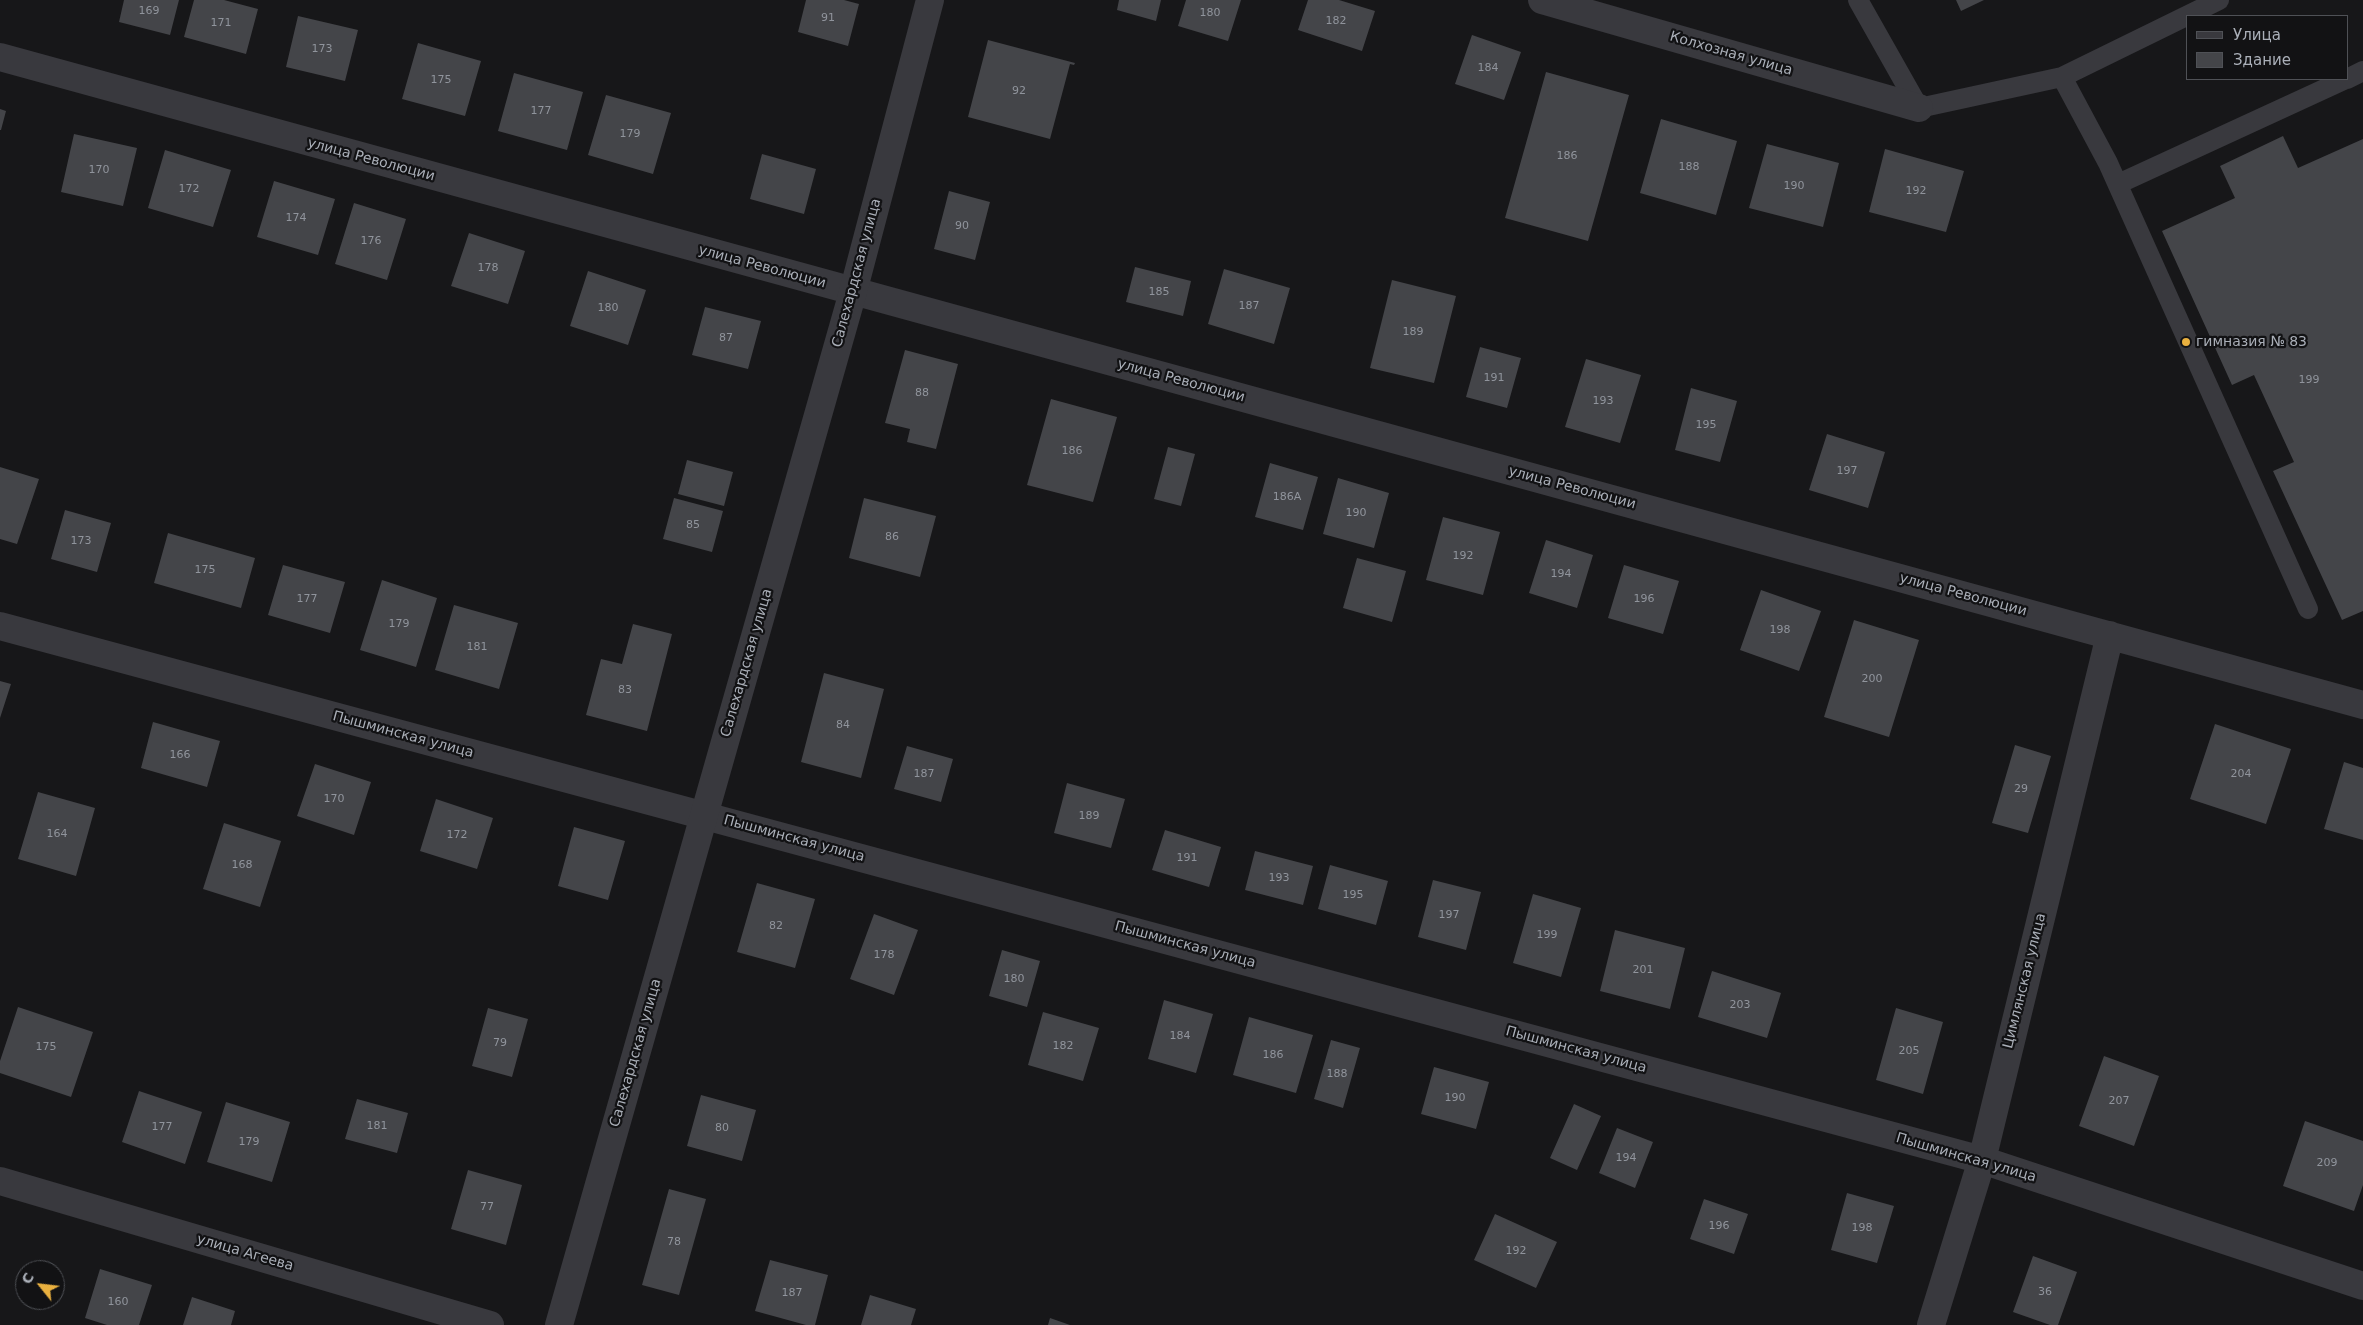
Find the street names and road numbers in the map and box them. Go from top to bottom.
street label: Колхозная улица [1668,28,1794,80]
street label: улица Революции [305,135,437,185]
street label: Салехардская улица [829,197,885,349]
street label: улица Революции [696,242,828,292]
street label: улица Революции [1115,356,1247,406]
street label: улица Революции [1506,463,1638,513]
street label: улица Революции [1897,570,2029,620]
street label: Салехардская улица [718,587,776,739]
street label: Пышминская улица [331,708,475,762]
street label: Пышминская улица [722,812,866,866]
street label: Цимлянская улица [2000,911,2050,1051]
street label: Пышминская улица [1113,918,1257,972]
street label: Салехардская улица [607,977,665,1129]
street label: Пышминская улица [1504,1023,1648,1077]
street label: Пышминская улица [1894,1130,2038,1186]
street label: улица Агеева [195,1231,295,1275]

